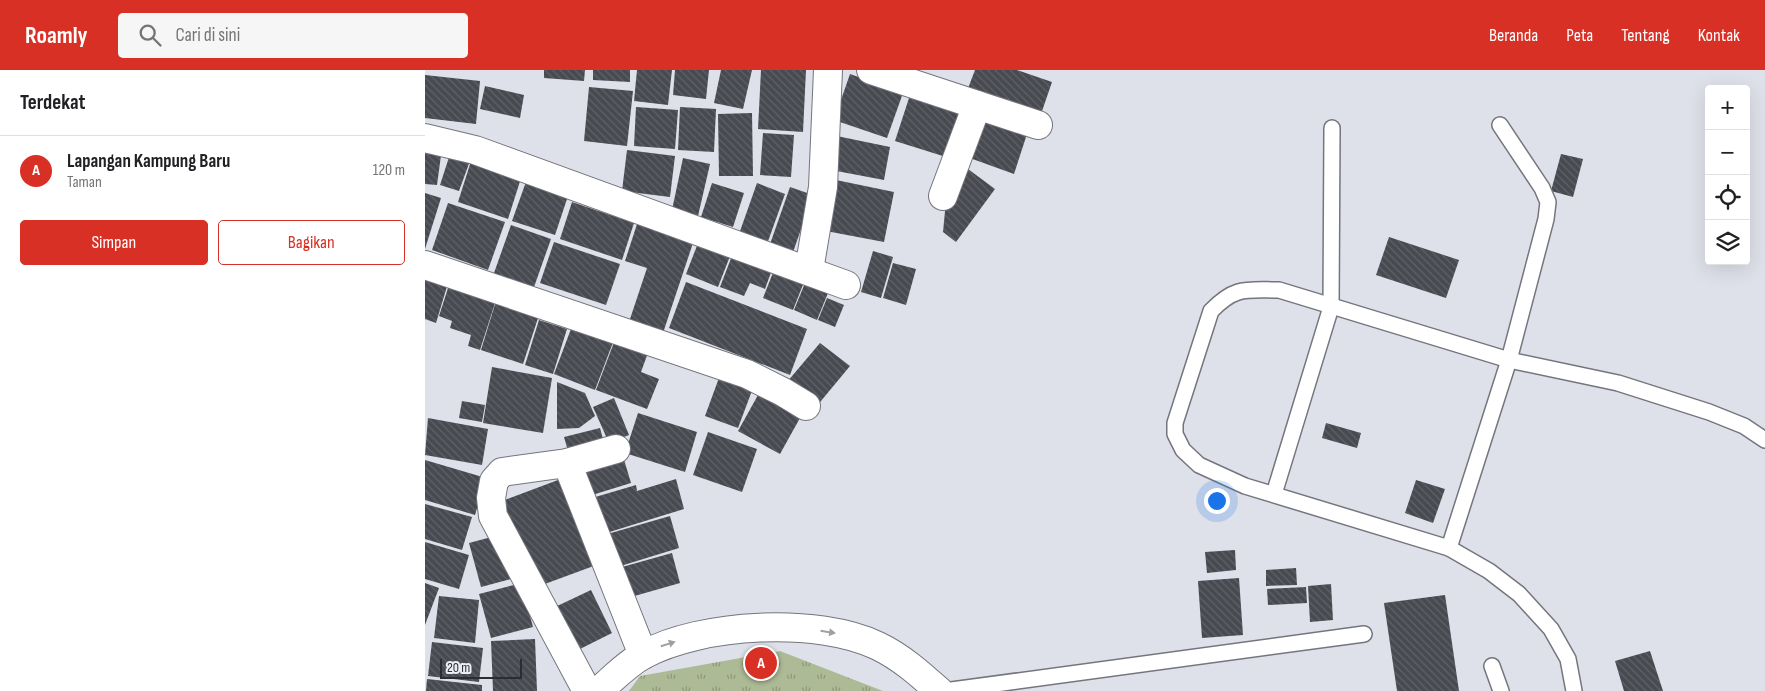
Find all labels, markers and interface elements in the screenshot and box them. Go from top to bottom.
search box [118,13,468,58]
text: Roamly [25,21,88,50]
icon: search [136,21,164,49]
text: Cari di sini [176,24,240,47]
text: Beranda [1489,25,1538,46]
text: Peta [1566,25,1593,46]
text: Tentang [1621,25,1670,46]
text: Kontak [1698,25,1740,46]
map controls [1705,85,1750,265]
button: + [1705,85,1750,130]
text: Terdekat [20,90,86,115]
button: − [1705,130,1750,175]
text: Lapangan Kampung Baru [67,150,230,173]
text: A [32,161,40,180]
text: 120 m [373,161,405,180]
text: Taman [67,173,102,192]
button: locate [1705,175,1750,220]
button: Simpan [20,220,208,265]
button: Bagikan [218,220,405,265]
button: layers [1705,220,1750,265]
your location [1204,488,1230,514]
one-way arrow [820,628,836,636]
one-way arrow [660,640,675,648]
pin: A [745,644,777,682]
scale bar [440,656,523,679]
text: 20 m [447,659,470,676]

